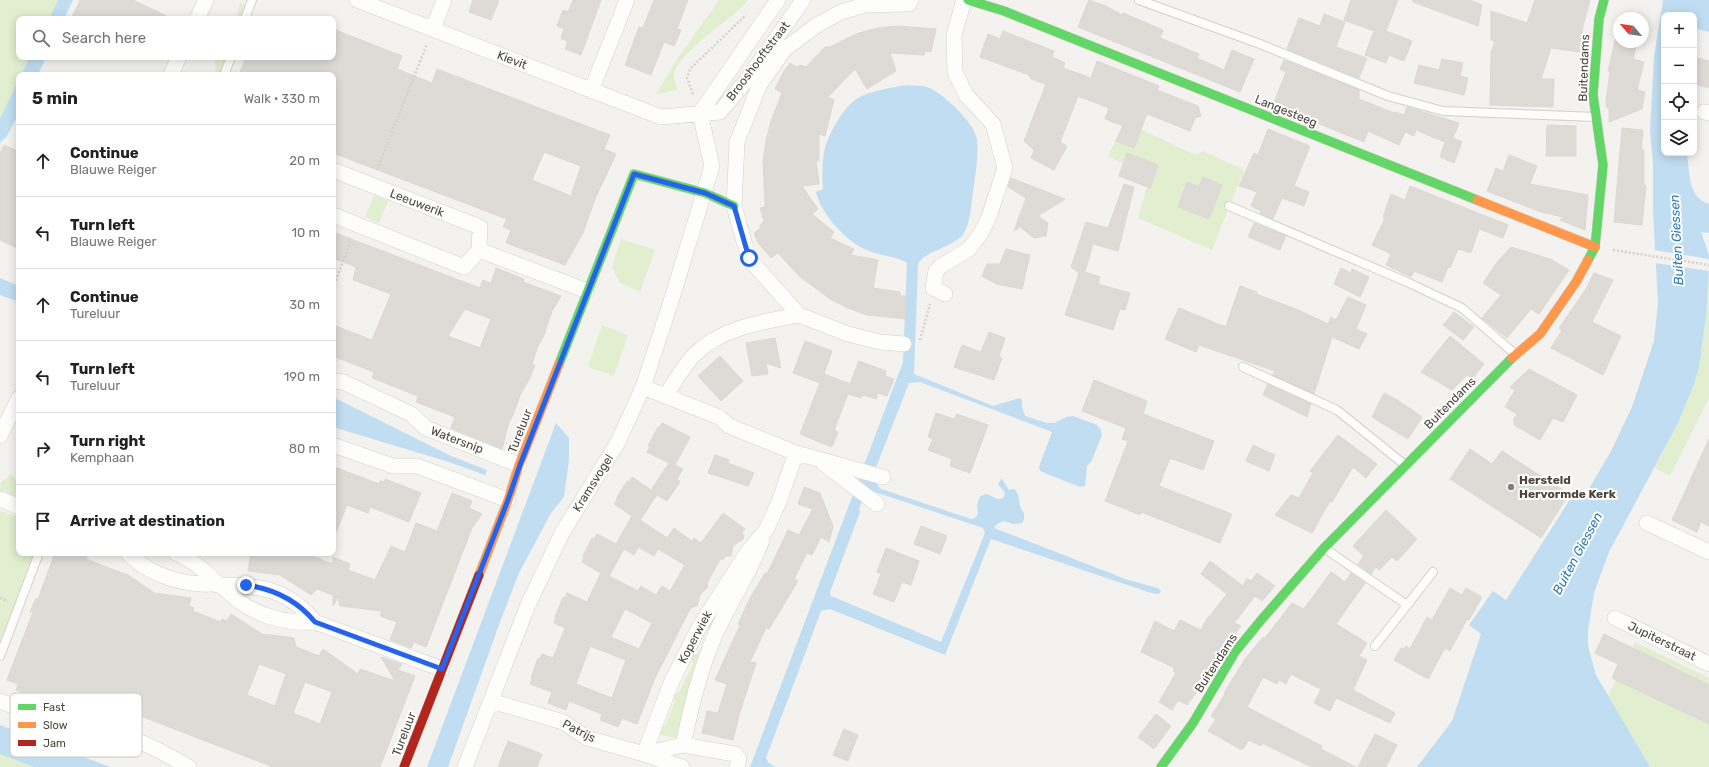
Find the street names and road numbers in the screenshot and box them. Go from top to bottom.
street label: Brooshooftstraat [724,18,793,103]
street label: Buitendams [1576,34,1592,102]
street label: Kievit [495,48,529,72]
street label: Langesteeg [1253,92,1319,130]
street label: Leeuwerik [388,186,447,220]
street label: Buitendams [1421,374,1479,432]
street label: Tureluur [505,406,535,455]
street label: Watersnip [429,424,485,456]
street label: Kramsvogel [570,452,616,514]
street label: Koperwiek [675,608,715,666]
street label: Jupiterstraat [1626,618,1699,664]
street label: Buitendams [1192,631,1240,695]
street label: Tureluur [389,709,419,758]
street label: Patrijs [560,717,598,745]

